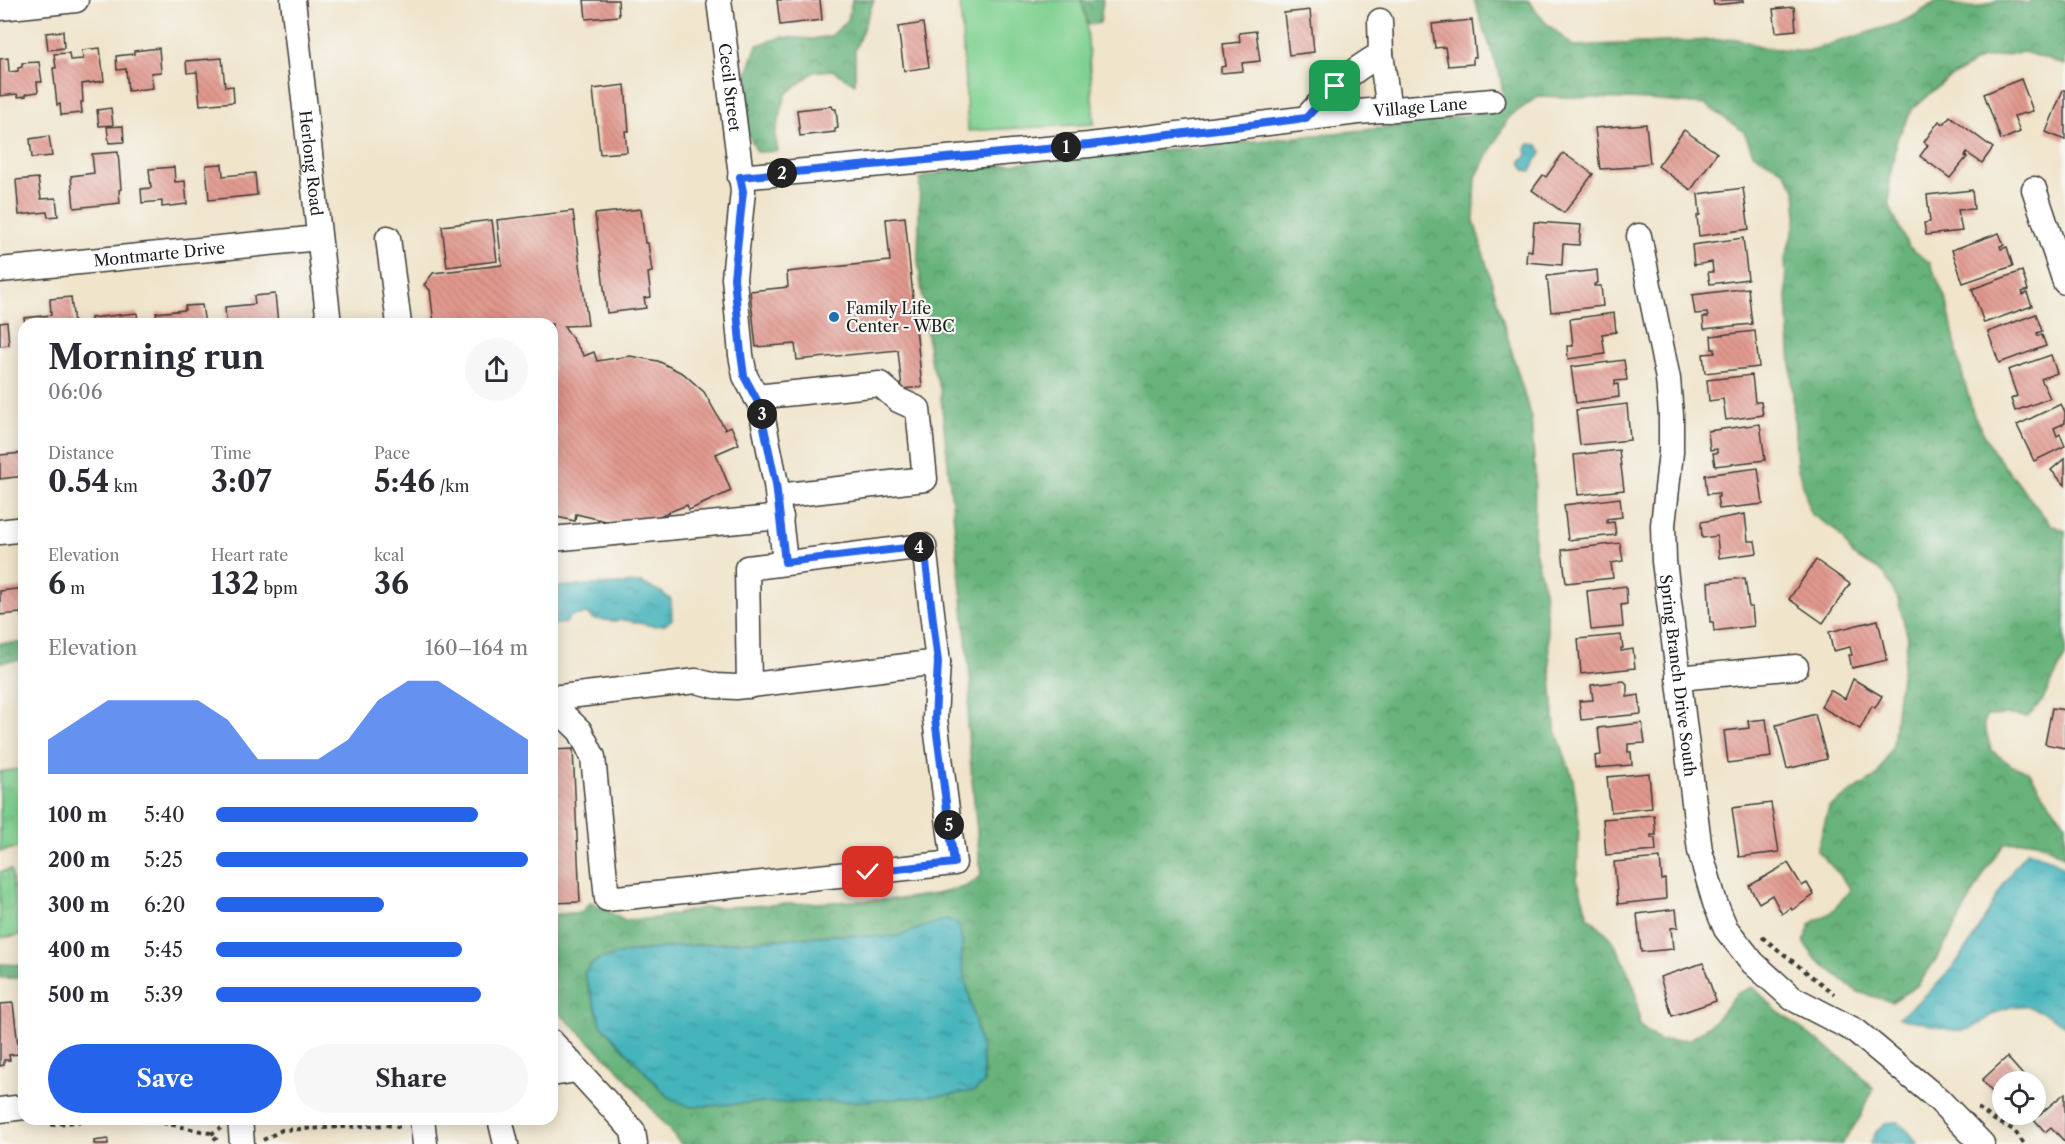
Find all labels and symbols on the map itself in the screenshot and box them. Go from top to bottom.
street label: Cecil Street [715,42,745,133]
pin [1309,60,1360,111]
street label: Village Lane [1372,93,1468,121]
street label: Herlong Road [295,109,327,217]
pin: 1 [1051,132,1081,162]
pin: 2 [767,158,797,188]
street label: Montmarte Drive [93,237,226,271]
place label: Family Life Center - WBC [846,298,955,336]
marker: Family Life Center - WBC [827,310,841,324]
pin: 3 [747,399,777,429]
pin: 4 [904,532,934,562]
street label: Spring Branch Drive South [1656,573,1701,778]
pin: 5 [934,810,964,840]
pin [842,846,893,897]

